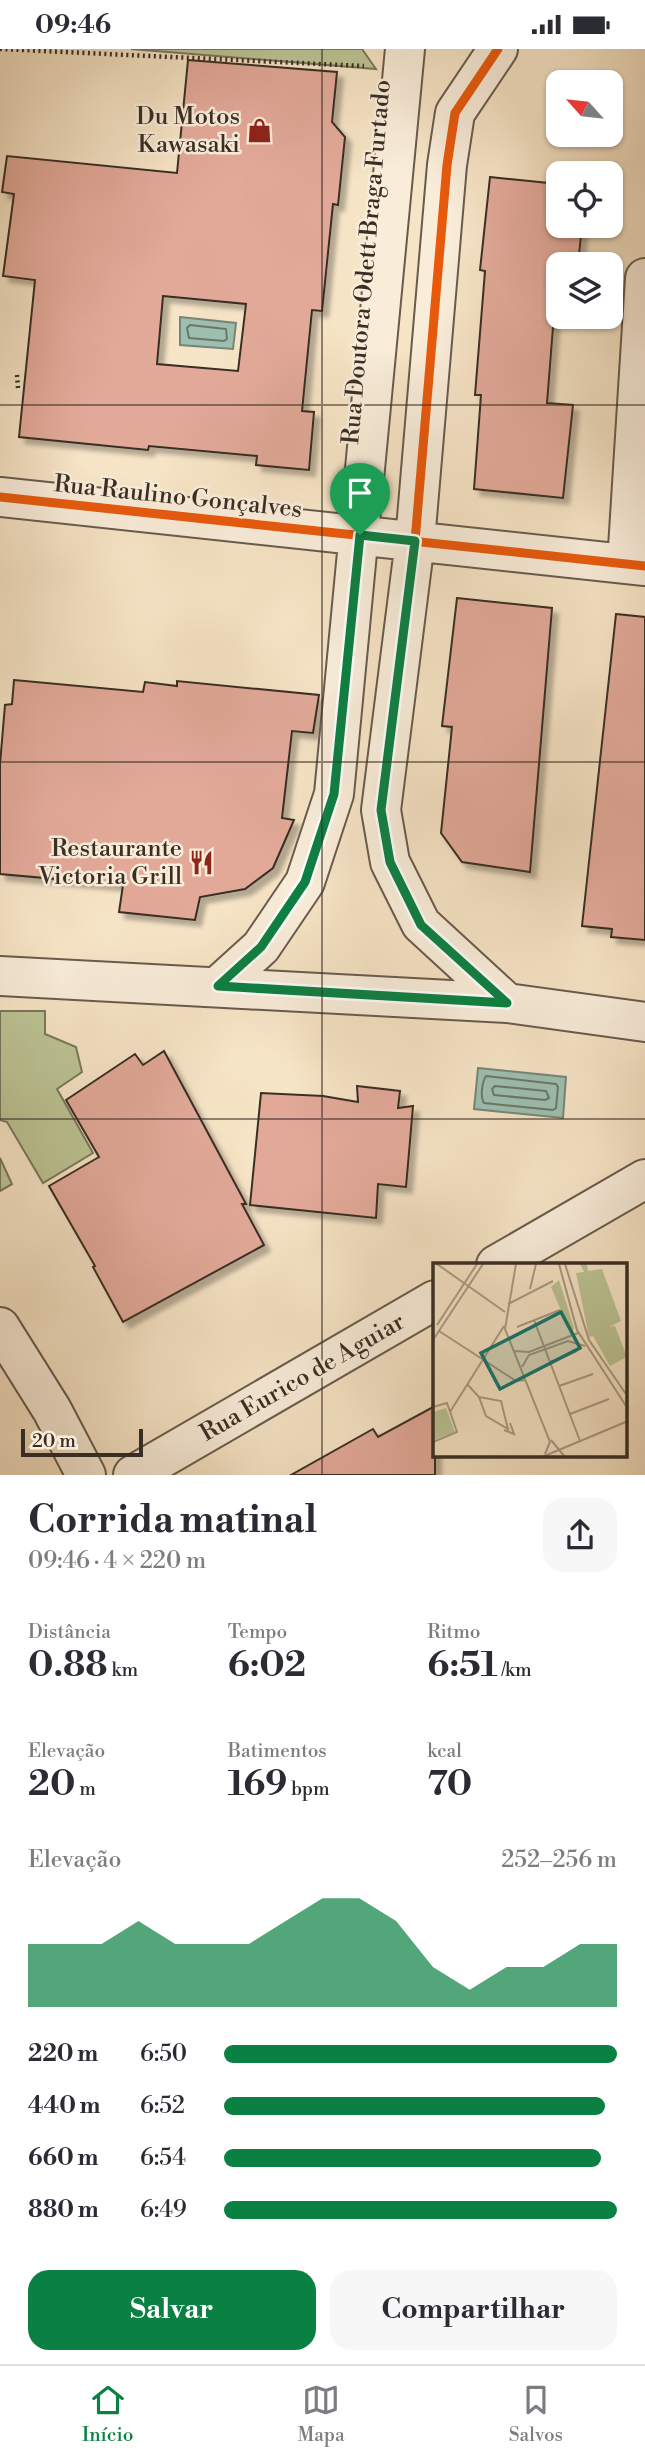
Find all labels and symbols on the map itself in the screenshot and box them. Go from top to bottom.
north arrow [546,70,623,147]
street label: Rua Doutora Odett Braga Furtado [336,78,398,446]
place label: Du Motos Kawasaki [136,102,240,160]
shop icon: Du Motos Kawasaki [246,116,274,144]
pin [330,463,390,535]
street label: Rua Raulino Gonçalves [52,469,303,525]
place label: Restaurante Victoria Grill [37,834,182,892]
restaurant icon: Restaurante Victoria Grill [188,848,216,876]
inset map [433,1263,628,1457]
street label: Rua Eurico de Aguiar [195,1307,410,1449]
scale bar [21,1426,144,1458]

